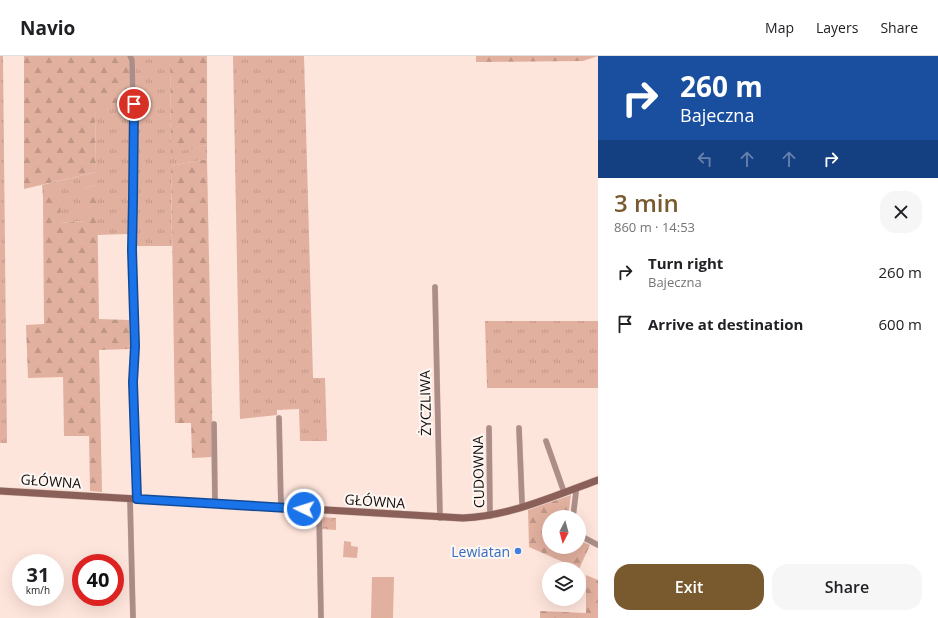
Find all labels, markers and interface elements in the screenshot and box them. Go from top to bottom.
text: Navio [20,15,75,41]
text: Map [765,18,794,37]
text: Layers [816,18,858,37]
text: Share [880,18,918,37]
text: 260 m [680,67,763,105]
icon: right [614,72,666,124]
pin [117,87,151,121]
icon: arrive [123,93,145,115]
text: Bajeczna [680,103,754,127]
icon: left [694,148,716,170]
icon: ahead [736,148,758,170]
icon: ahead [778,148,800,170]
icon: right [820,148,842,170]
text: 3 min [614,186,679,219]
button: close [880,191,922,233]
text: 860 m · 14:53 [614,218,695,236]
text: Turn right [648,253,723,273]
icon: right [614,261,636,283]
text: 260 m [878,262,922,282]
text: Bajeczna [648,273,702,291]
icon: arrive [614,313,636,335]
text: Arrive at destination [648,314,803,334]
text: 600 m [878,314,922,334]
street label: ŻYCZLIWA [415,370,435,436]
street label: CUDOWNA [468,436,488,508]
street label: GŁÓWNA [20,469,82,493]
position arrow [283,488,325,530]
street label: GŁÓWNA [344,489,406,513]
north arrow [542,510,586,554]
map controls [542,510,586,606]
place label: Lewiatan [451,542,510,561]
marker: Lewiatan [513,546,523,556]
speed limit sign: 40 [72,554,124,606]
text: 31 [27,561,49,588]
button: layers [542,562,586,606]
button: Exit [614,564,764,610]
button: Share [772,564,922,610]
text: km/h [26,583,50,597]

